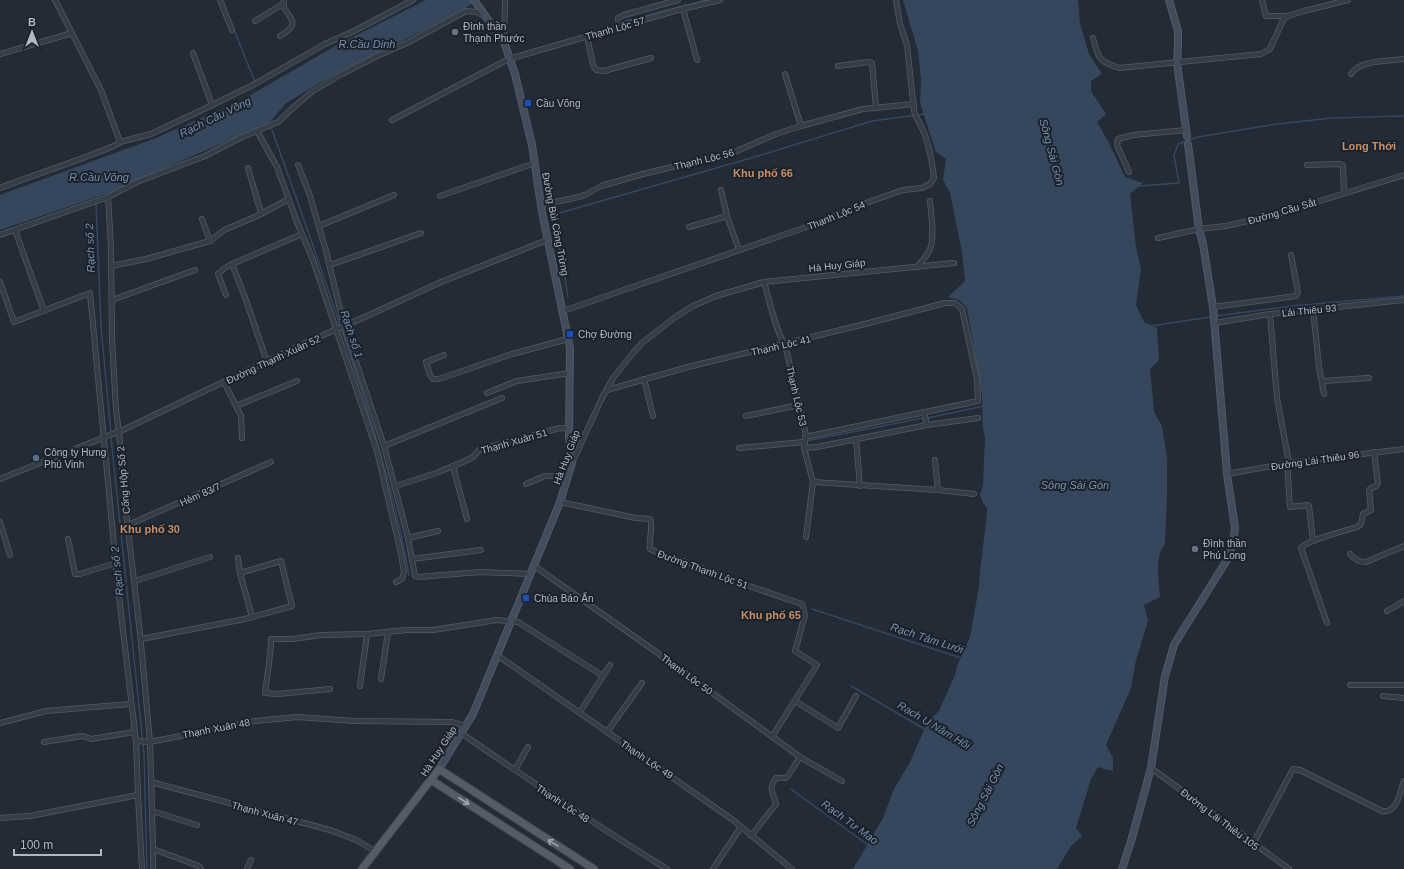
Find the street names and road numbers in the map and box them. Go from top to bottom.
street label: Thạnh Lộc 57 [584,15,646,42]
street label: Thạnh Lộc 56 [673,147,736,172]
street label: Đường Bùi Công Trừng [540,172,571,277]
street label: Đường Cầu Sắt [1246,195,1318,226]
street label: Thạnh Lộc 54 [806,199,867,232]
street label: Hà Huy Giáp [808,257,867,274]
street label: Lái Thiêu 93 [1281,302,1337,319]
street label: Đường Thạnh Xuân 52 [224,333,322,386]
street label: Thạnh Lộc 41 [750,333,813,358]
street label: Thạnh Lộc 53 [784,365,809,428]
street label: Thạnh Xuân 51 [480,427,549,456]
street label: Hà Huy Giáp [551,428,582,486]
street label: Cống Hộp Số 2 [115,445,132,515]
street label: Đường Lái Thiêu 96 [1270,449,1360,472]
street label: Hẻm 83/7 [178,480,223,508]
street label: Đường Thạnh Lộc 51 [656,548,750,591]
street label: Thạnh Lộc 50 [659,652,715,697]
street label: Thạnh Xuân 48 [181,716,251,740]
street label: Hà Huy Giáp [418,724,459,778]
street label: Thạnh Lộc 49 [618,738,676,781]
street label: Thạnh Lộc 48 [534,782,592,825]
street label: Đường Lái Thiêu 105 [1179,786,1261,853]
street label: Thạnh Xuân 47 [230,799,300,828]

